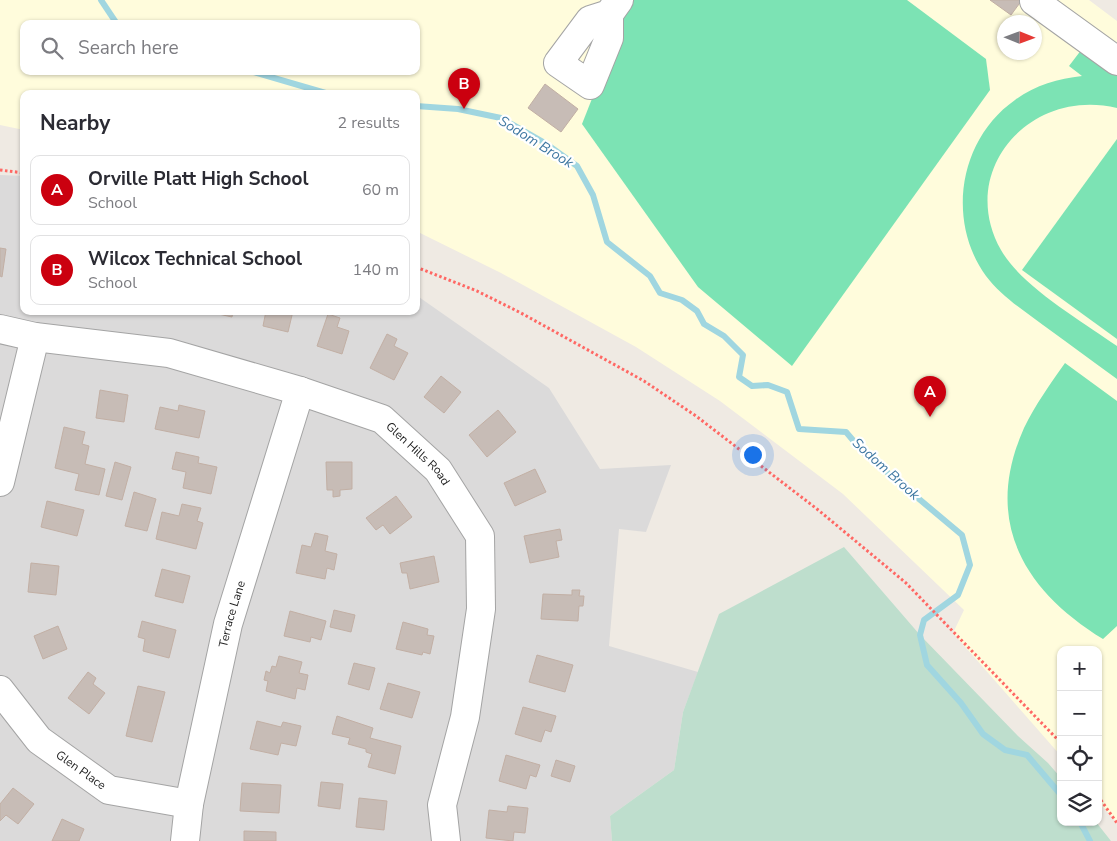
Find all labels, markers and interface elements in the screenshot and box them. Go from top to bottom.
north arrow [997,15,1042,60]
search box [20,20,420,75]
icon: search [38,34,66,62]
text: Search here [78,35,179,61]
pin: B [448,68,480,109]
text: Nearby [40,109,110,137]
water label: Sodom Brook [495,111,578,173]
text: 2 results [338,112,400,134]
text: Orville Platt High School [88,166,309,192]
text: A [51,179,63,201]
text: 60 m [362,179,399,201]
text: School [88,192,137,214]
text: Wilcox Technical School [88,246,302,272]
text: B [51,259,63,281]
text: 140 m [352,259,399,281]
text: School [88,272,137,294]
pin: A [914,376,946,417]
street label: Glen Hills Road [382,418,454,488]
water label: Sodom Brook [848,434,925,505]
your location [740,442,766,468]
street label: Terrace Lane [215,579,249,649]
map controls [1057,646,1102,826]
button: + [1057,646,1102,691]
button: − [1057,691,1102,736]
button: locate [1057,736,1102,781]
street label: Glen Place [53,747,109,793]
button: layers [1057,781,1102,826]

